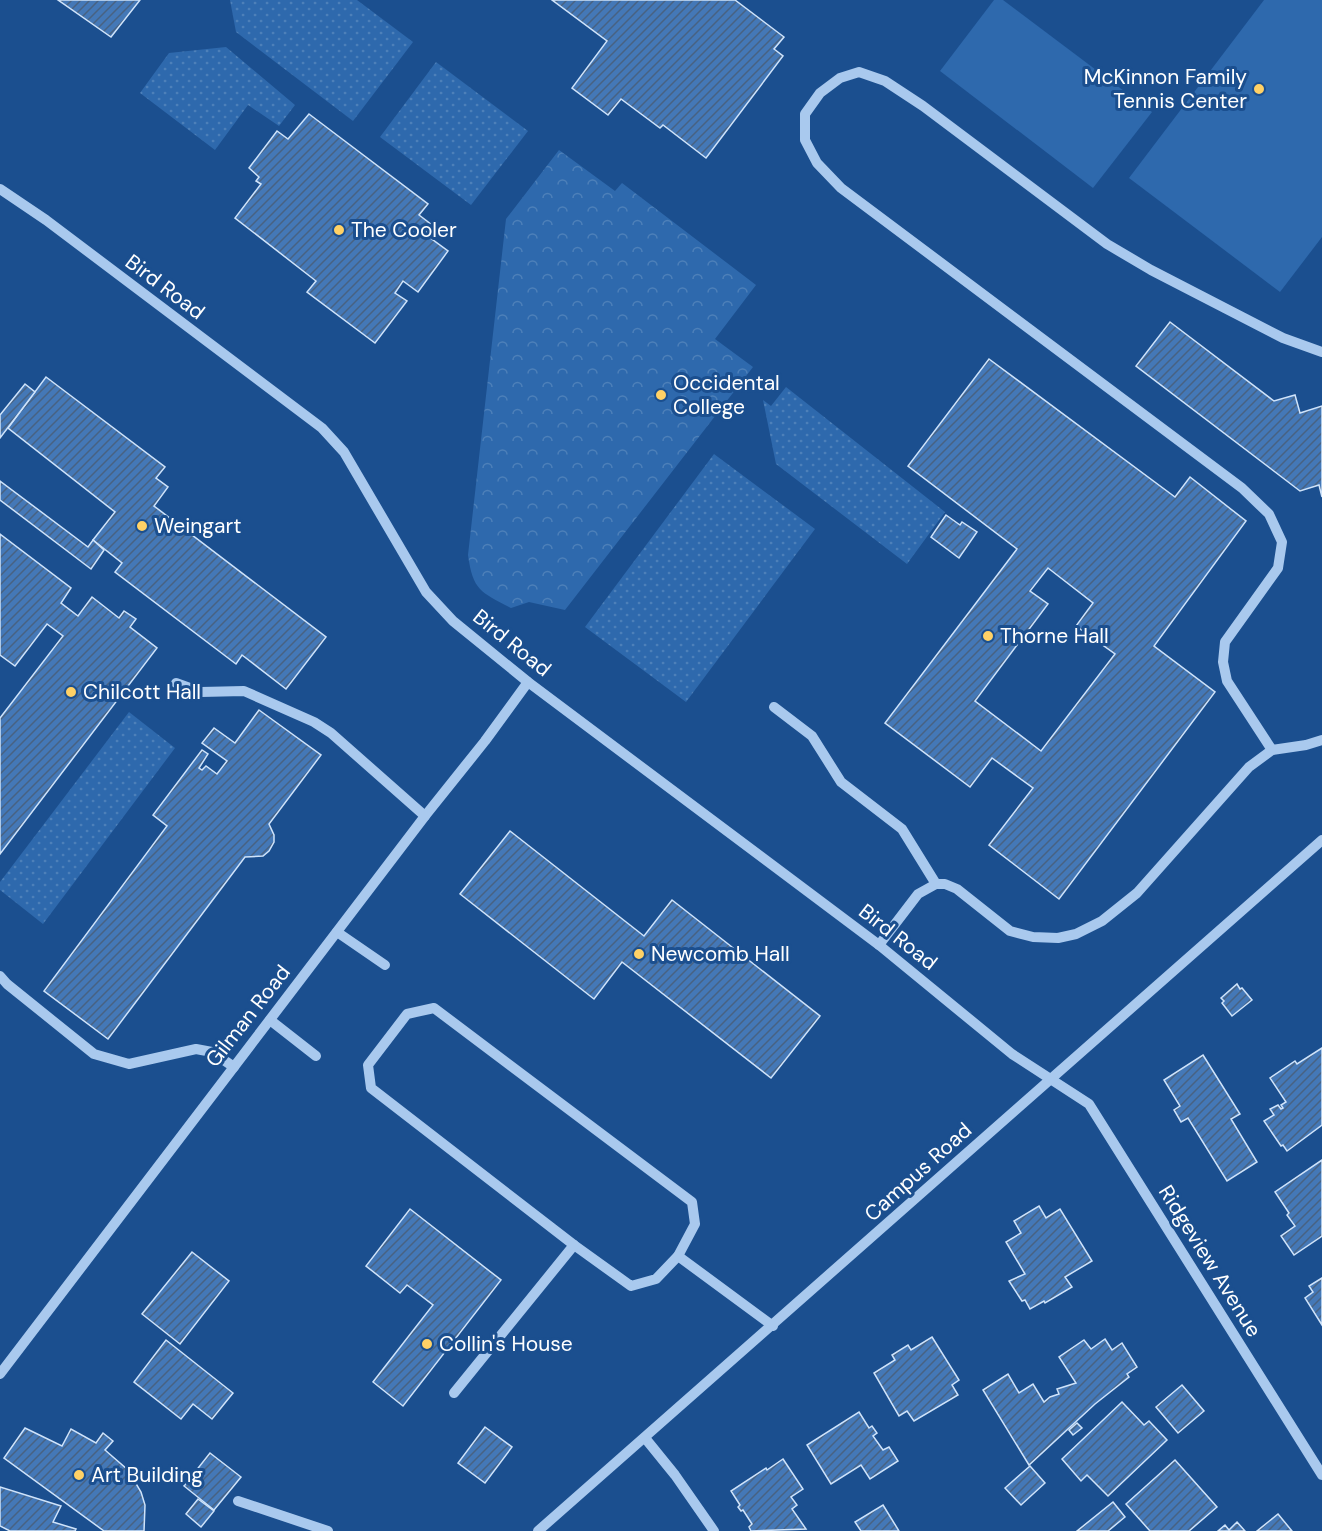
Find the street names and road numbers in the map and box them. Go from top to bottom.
street label: Bird Road [120,248,210,326]
street label: Bird Road [467,603,557,683]
street label: Bird Road [853,897,943,977]
street label: Gilman Road [199,959,297,1073]
street label: Campus Road [858,1116,978,1228]
street label: Ridgeview Avenue [1152,1180,1268,1342]

